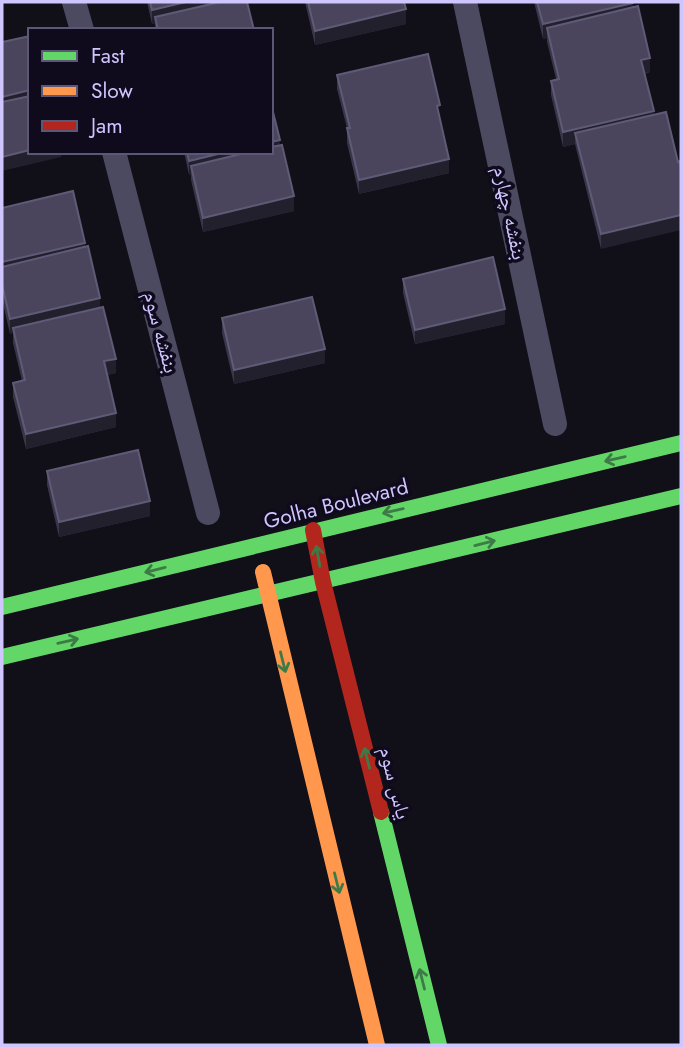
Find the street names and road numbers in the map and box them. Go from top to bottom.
street label: بنفشه چهارم [485,164,535,262]
street label: بنفشه سوم [136,288,186,376]
street label: Golha Boulevard [261,472,411,536]
street label: یاس سوم [371,743,419,823]

